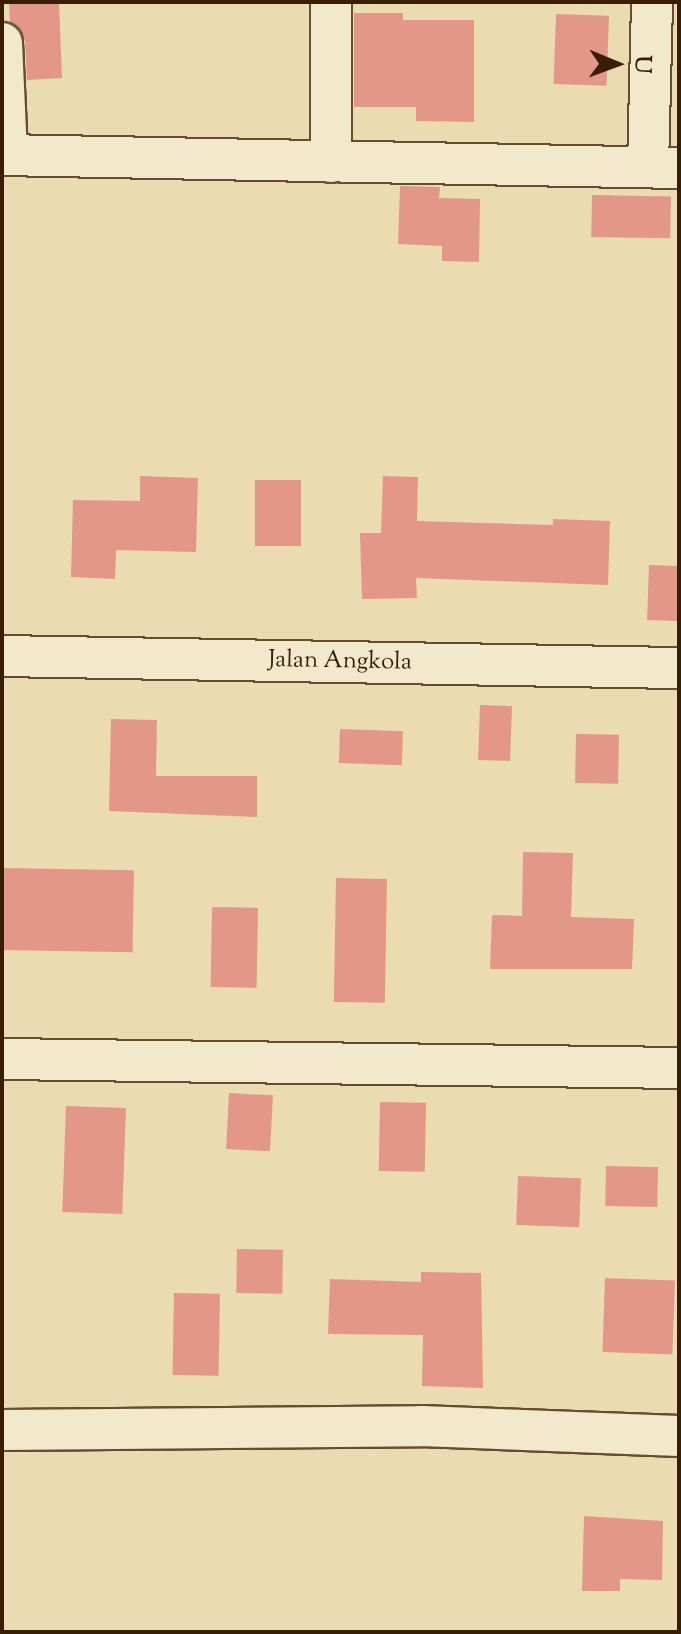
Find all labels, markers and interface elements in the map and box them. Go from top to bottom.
north arrow [577,24,657,104]
text: U [625,55,657,74]
street label: Jalan Angkola [268,646,412,678]

